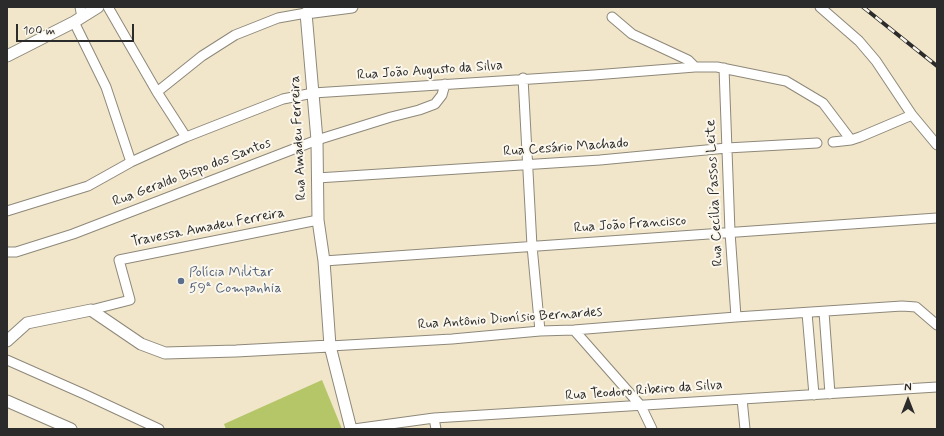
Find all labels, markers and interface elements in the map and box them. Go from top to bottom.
scale bar [18,16,136,42]
text: 100 m [23,23,55,39]
street label: Rua João Augusto da Silva [356,58,504,84]
street label: Rua Amadeu Ferreira [287,75,311,201]
street label: Rua Cecília Passos Leite [703,119,727,267]
street label: Rua Geraldo Bispo dos Santos [111,135,273,211]
street label: Rua Cesário Machado [503,135,629,161]
street label: Travessa Amadeu Ferreira [130,205,286,251]
street label: Rua João Francisco [573,213,687,237]
place label: Polícia Militar 59ª Companhia [189,265,282,298]
marker: Polícia Militar 59ª Companhia [176,276,186,286]
street label: Rua Antônio Dionísio Bernardes [417,304,603,334]
street label: Rua Teodoro Ribeiro da Silva [565,377,723,405]
north arrow [888,380,928,420]
text: N [904,381,912,395]

